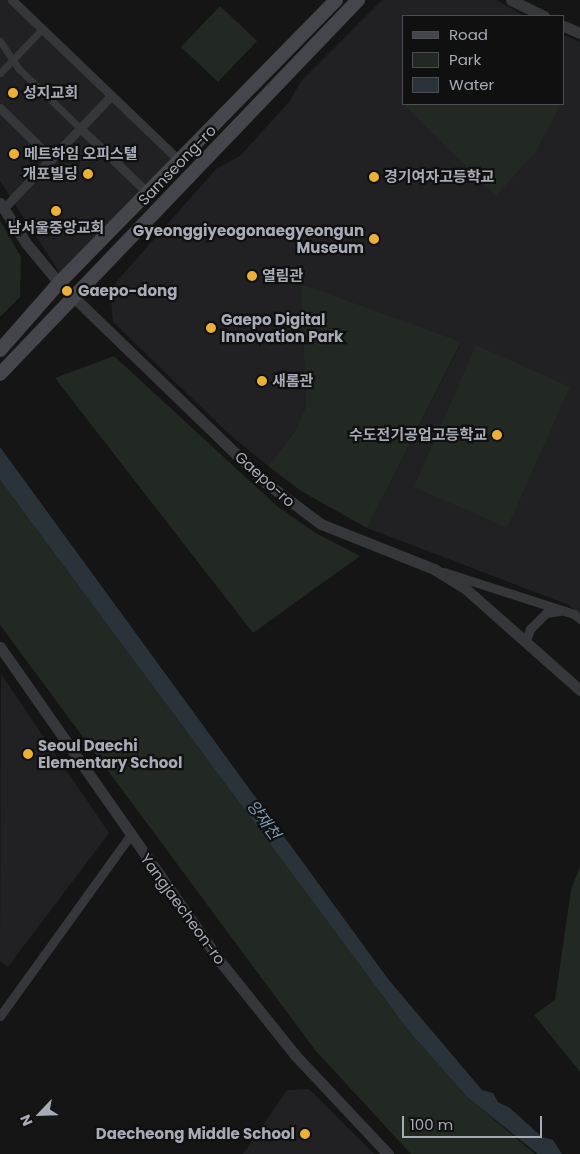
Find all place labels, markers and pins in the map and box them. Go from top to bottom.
place label: 성지교회 [23,84,78,102]
marker: 성지교회 [7,87,19,99]
place label: 메트하임 오피스텔 [24,145,138,163]
marker: 메트하임 오피스텔 [8,148,20,160]
place label: 개포빌딩 [23,165,78,183]
marker: 개포빌딩 [82,168,94,180]
place label: 경기여자고등학교 [384,168,494,186]
marker: 경기여자고등학교 [368,171,380,183]
marker: 남서울중앙교회 [50,205,62,217]
place label: 남서울중앙교회 [8,219,104,237]
place label: Gyeonggiyeogonaegyeongun Museum [133,221,364,256]
marker: Gyeonggiyeogonaegyeongun Museum [368,233,380,245]
place label: 열림관 [262,267,303,285]
marker: 열림관 [246,270,258,282]
place label: Gaepo-dong [78,282,177,300]
marker: Gaepo-dong [60,284,74,298]
place label: Gaepo Digital Innovation Park [221,310,343,345]
marker: Gaepo Digital Innovation Park [205,322,217,334]
place label: 새롬관 [272,372,313,390]
marker: 새롬관 [256,375,268,387]
place label: 수도전기공업고등학교 [349,426,487,444]
marker: 수도전기공업고등학교 [491,429,503,441]
place label: Seoul Daechi Elementary School [38,736,182,771]
marker: Seoul Daechi Elementary School [22,748,34,760]
place label: Daecheong Middle School [96,1125,295,1143]
marker: Daecheong Middle School [299,1128,311,1140]

